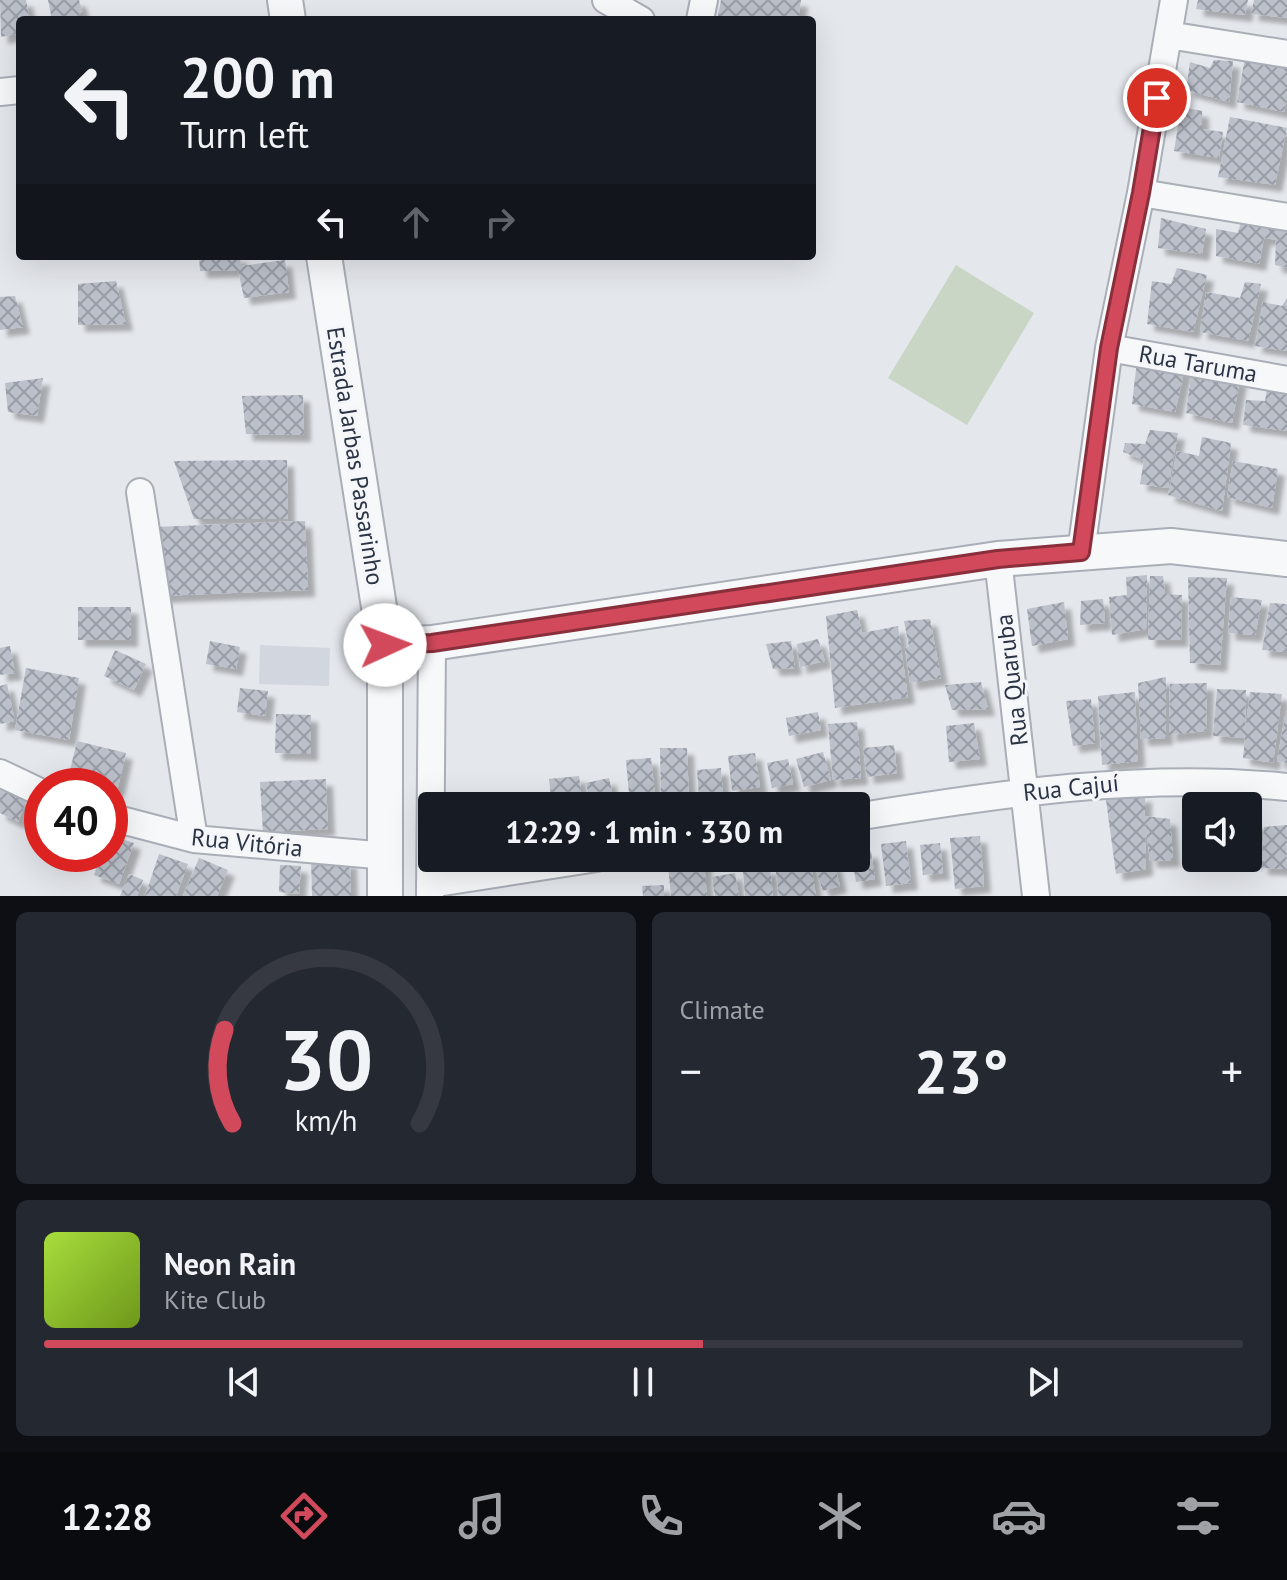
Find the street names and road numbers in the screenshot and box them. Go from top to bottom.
street label: Estrada Jarbas Passarinho [320,325,391,587]
street label: Rua Taruma [1136,338,1260,389]
street label: Rua Quaruba [988,612,1035,748]
street label: Rua Cajuí [1021,767,1120,808]
street label: Rua Vitória [190,821,304,864]

